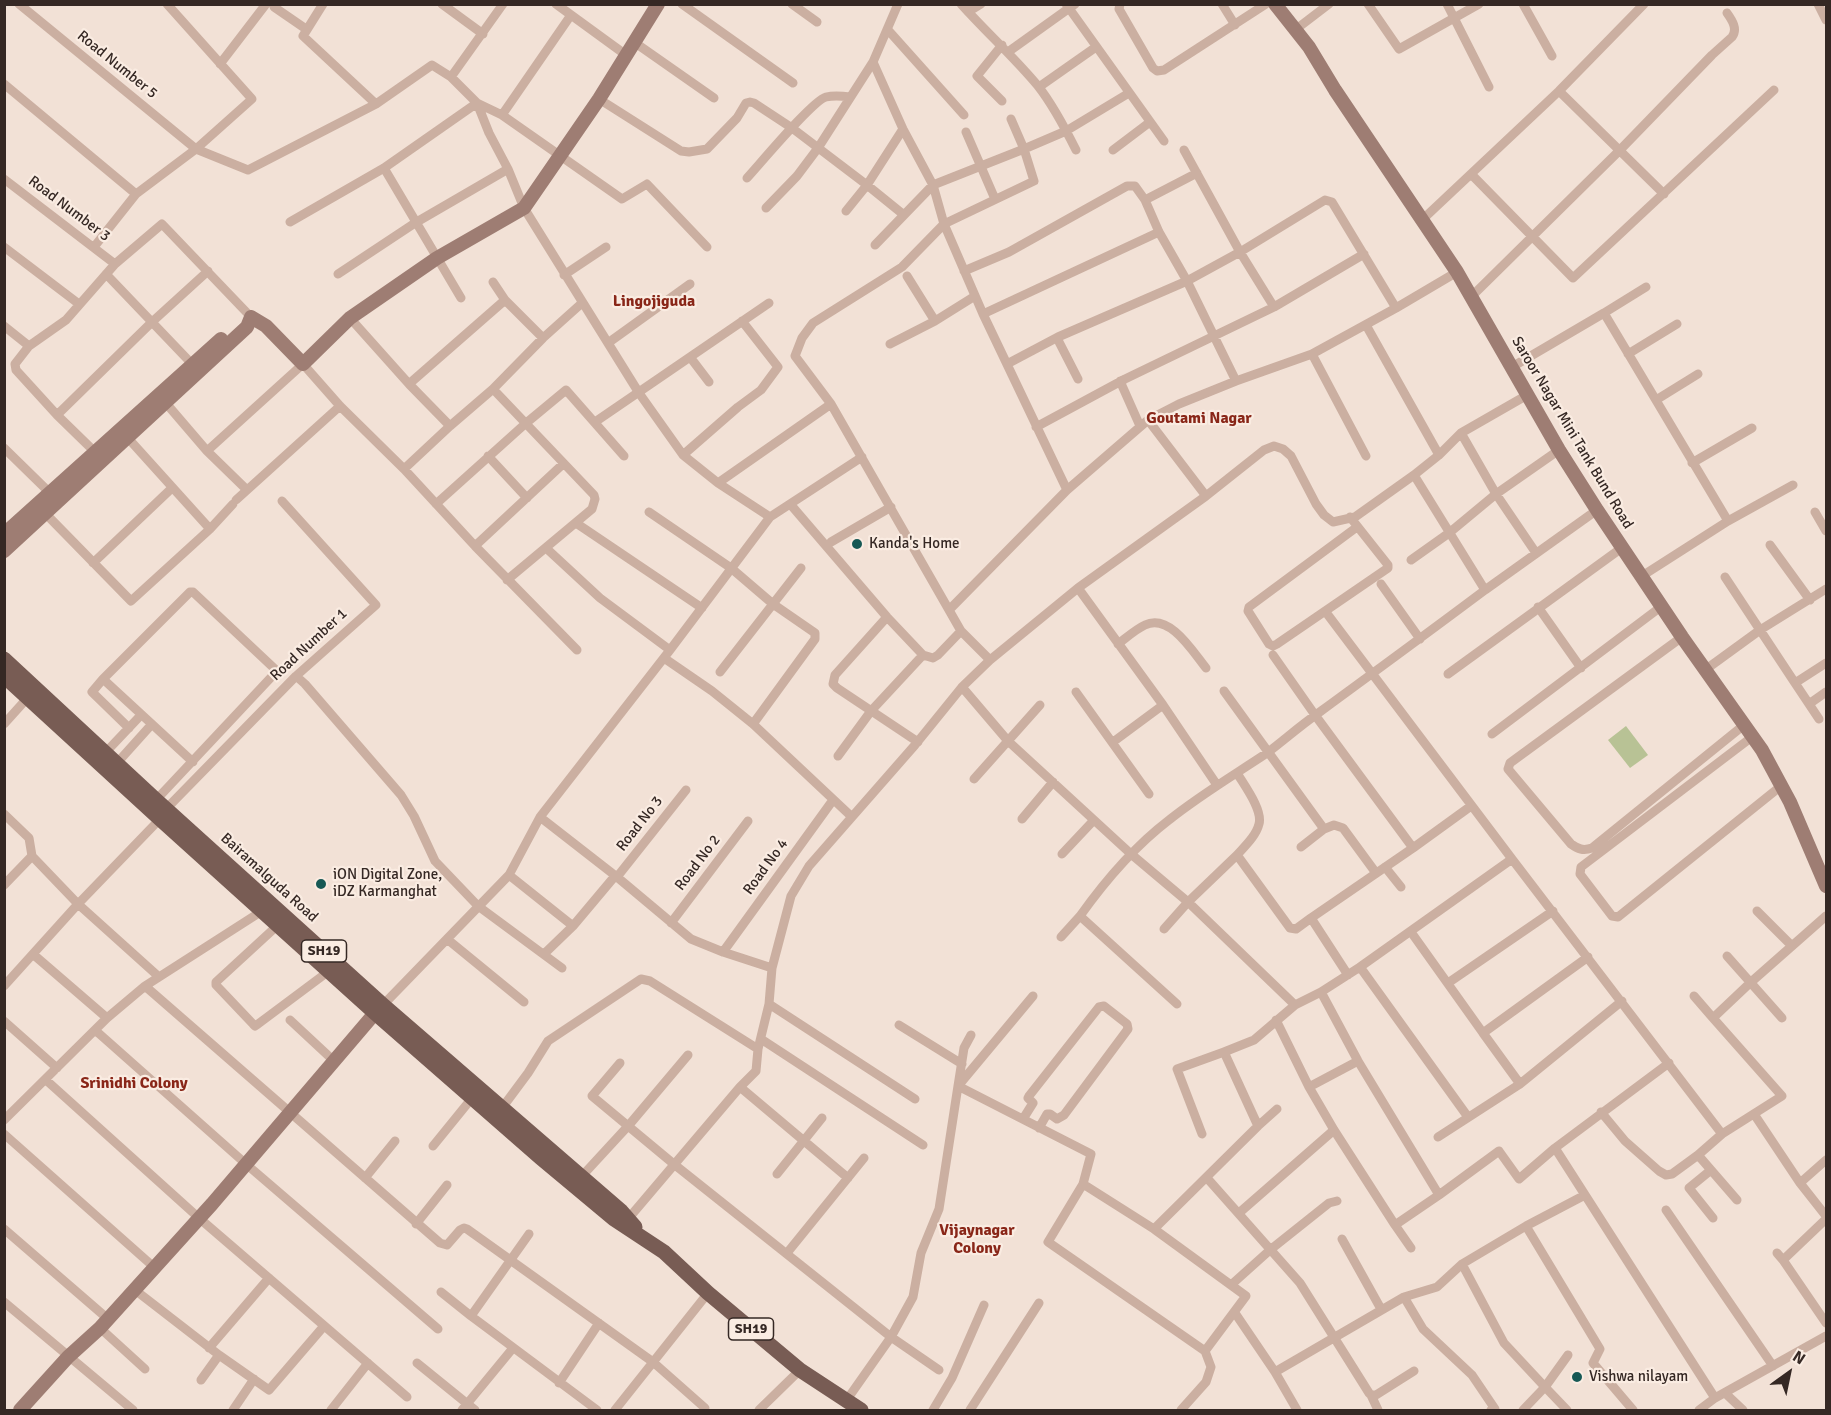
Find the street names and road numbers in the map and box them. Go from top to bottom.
street label: Road Number 5 [73,27,161,103]
street label: Road Number 3 [24,172,114,246]
street label: Saroor Nagar Mini Tank Bund Road [1507,334,1637,532]
street label: Road Number 1 [267,605,351,685]
street label: Road No 3 [613,793,667,855]
street label: Bairamalguda Road [217,830,321,926]
street label: Road No 2 [671,832,725,894]
street label: Road No 4 [740,835,792,899]
road number: SH19 [302,940,346,962]
road number: SH19 [728,1318,774,1340]

